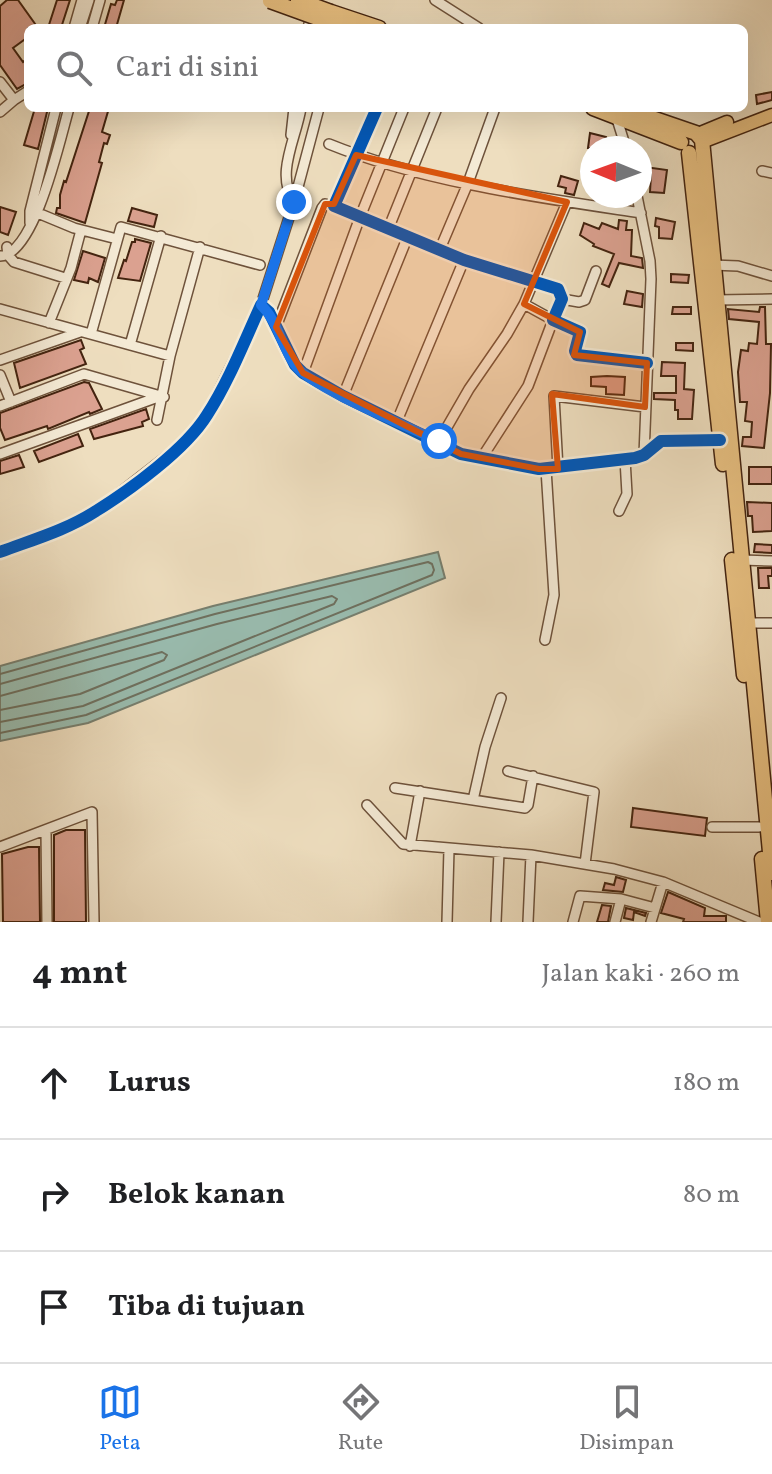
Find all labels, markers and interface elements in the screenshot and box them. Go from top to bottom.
search box [24,24,748,112]
icon: search [52,46,96,90]
text: Cari di sini [116,47,259,89]
north arrow [580,136,652,208]
route end [276,184,312,220]
route start [421,423,457,459]
text: 4 mnt [32,951,127,998]
text: Jalan kaki · 260 m [541,956,740,992]
icon: ahead [32,1061,76,1105]
text: Lurus [108,1062,191,1104]
text: 180 m [673,1065,740,1101]
icon: right [32,1173,76,1217]
text: Belok kanan [108,1174,285,1216]
text: 80 m [683,1177,740,1213]
icon: arrive [32,1285,76,1329]
text: Tiba di tujuan [108,1286,305,1328]
tab: Peta [98,1380,142,1459]
tab: Rute [338,1380,383,1459]
tab: Disimpan [579,1380,674,1459]

